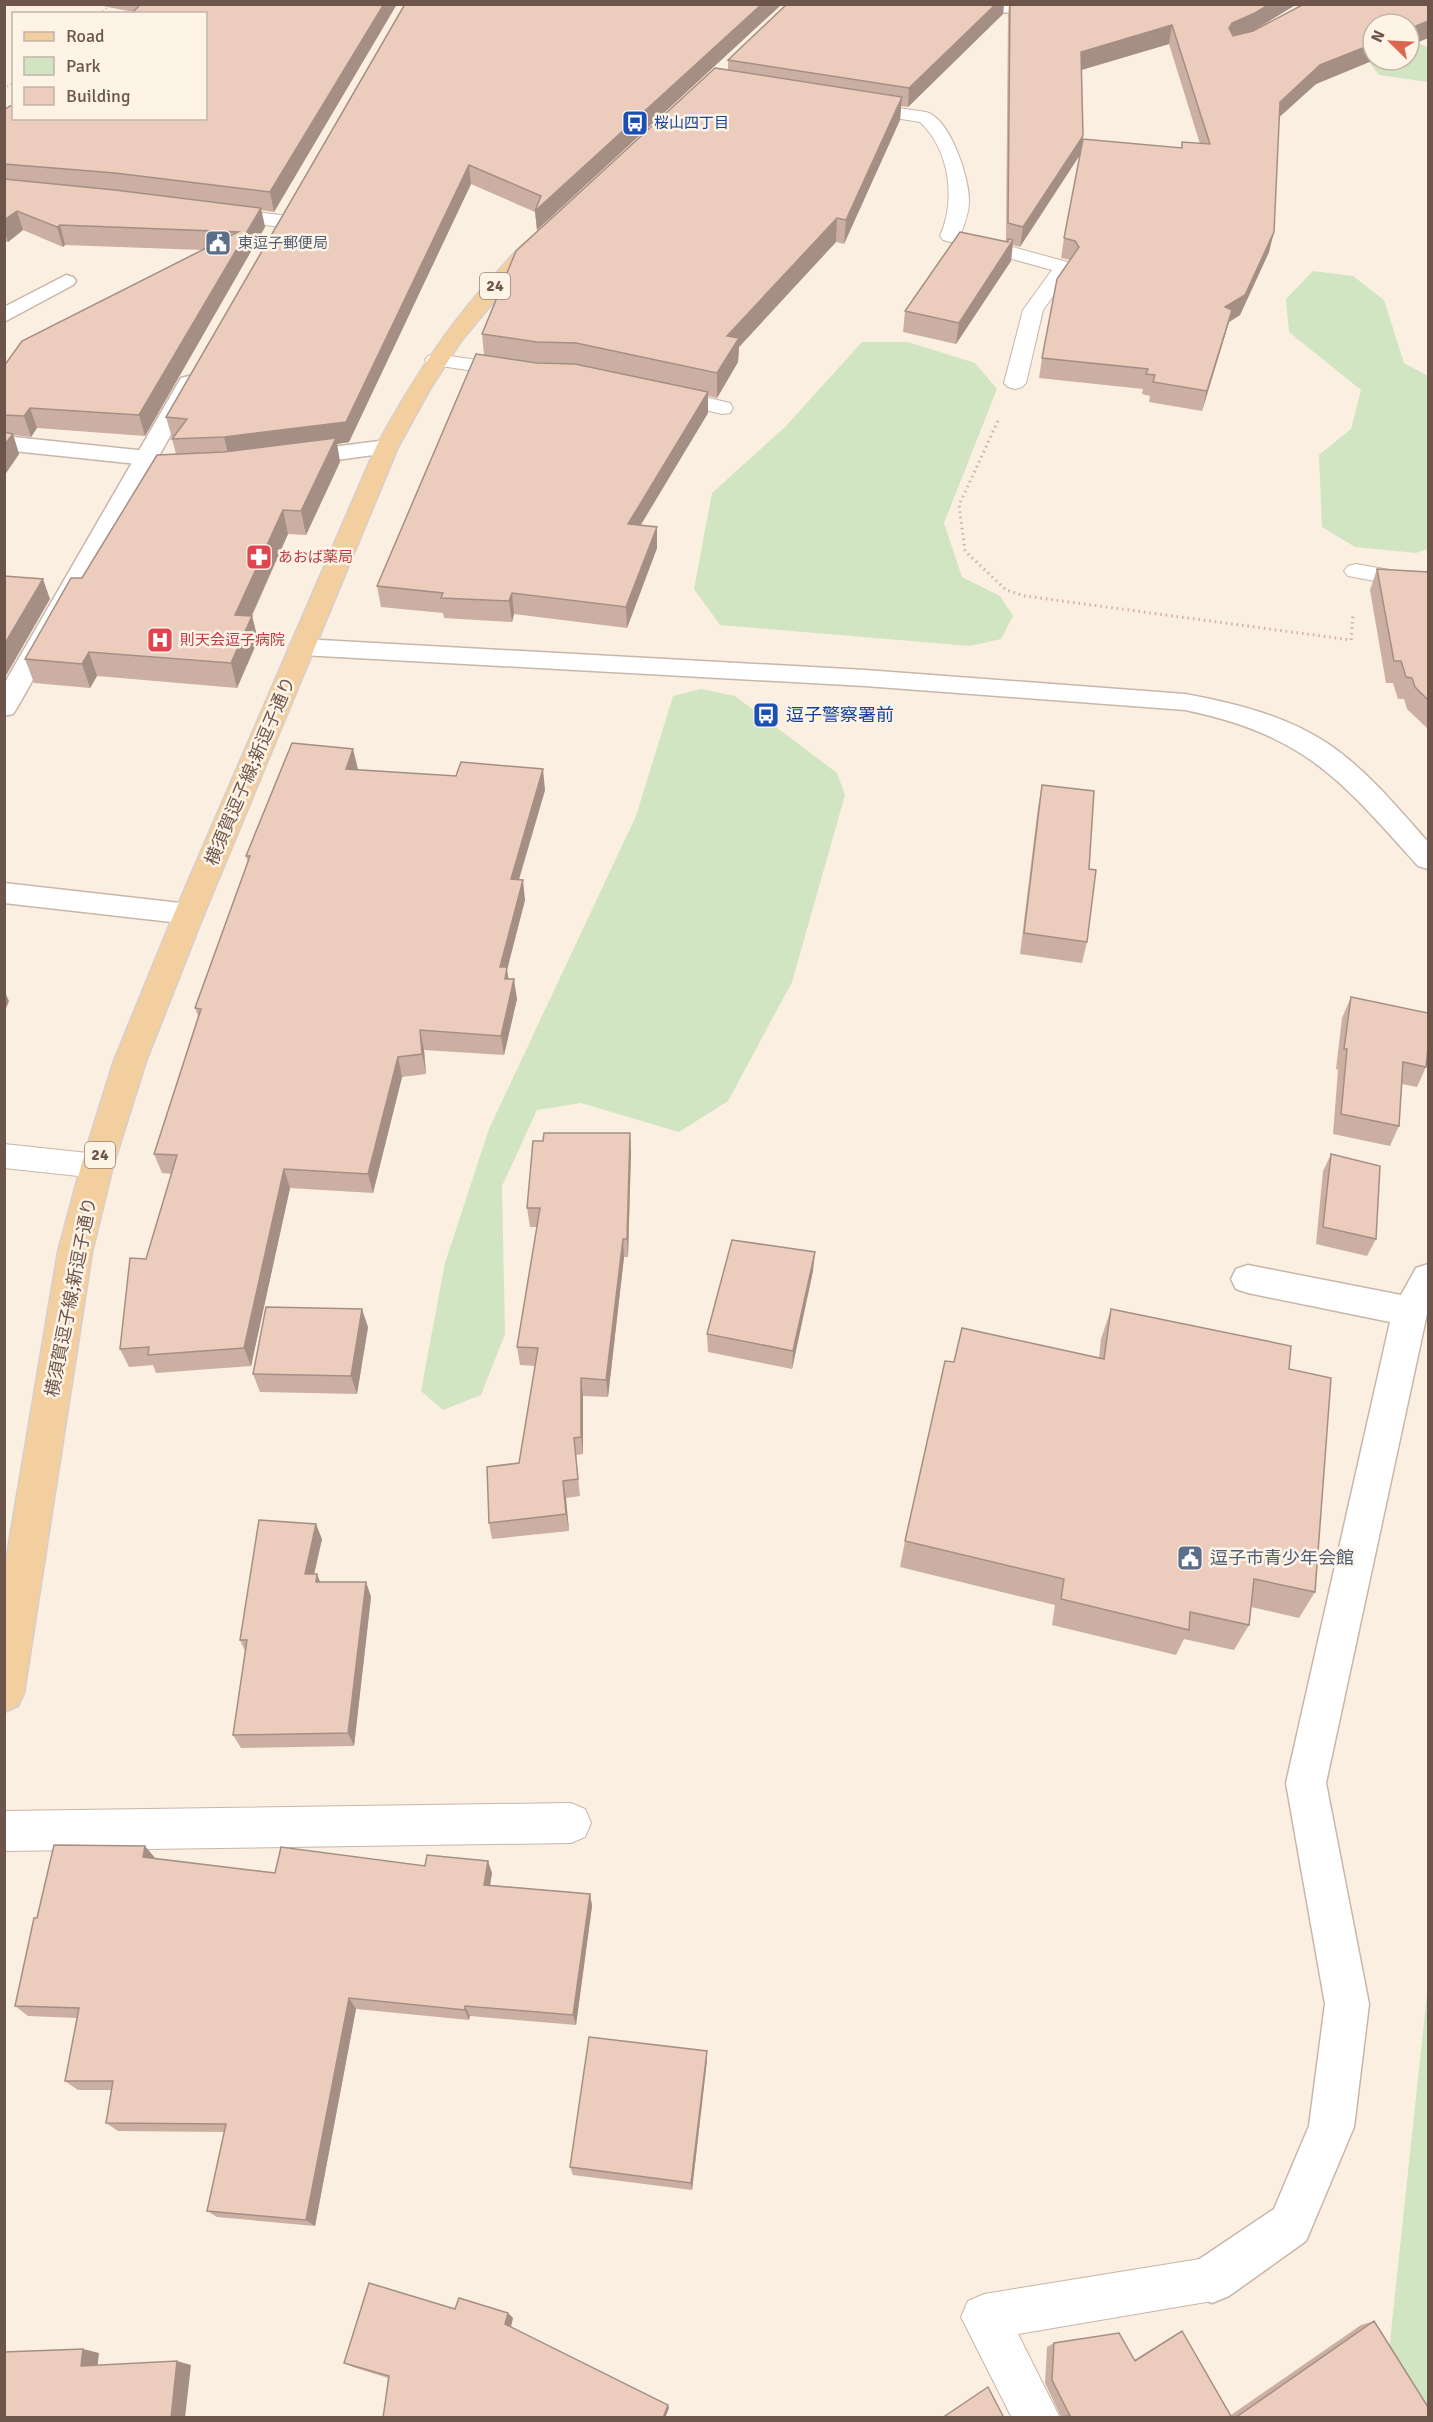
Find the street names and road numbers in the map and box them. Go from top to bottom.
road number: 24 [480,273,510,299]
street label: 横須賀逗子線;新逗子通り [200,673,300,869]
road number: 24 [85,1142,115,1168]
street label: 横須賀逗子線;新逗子通り [41,1195,101,1399]

